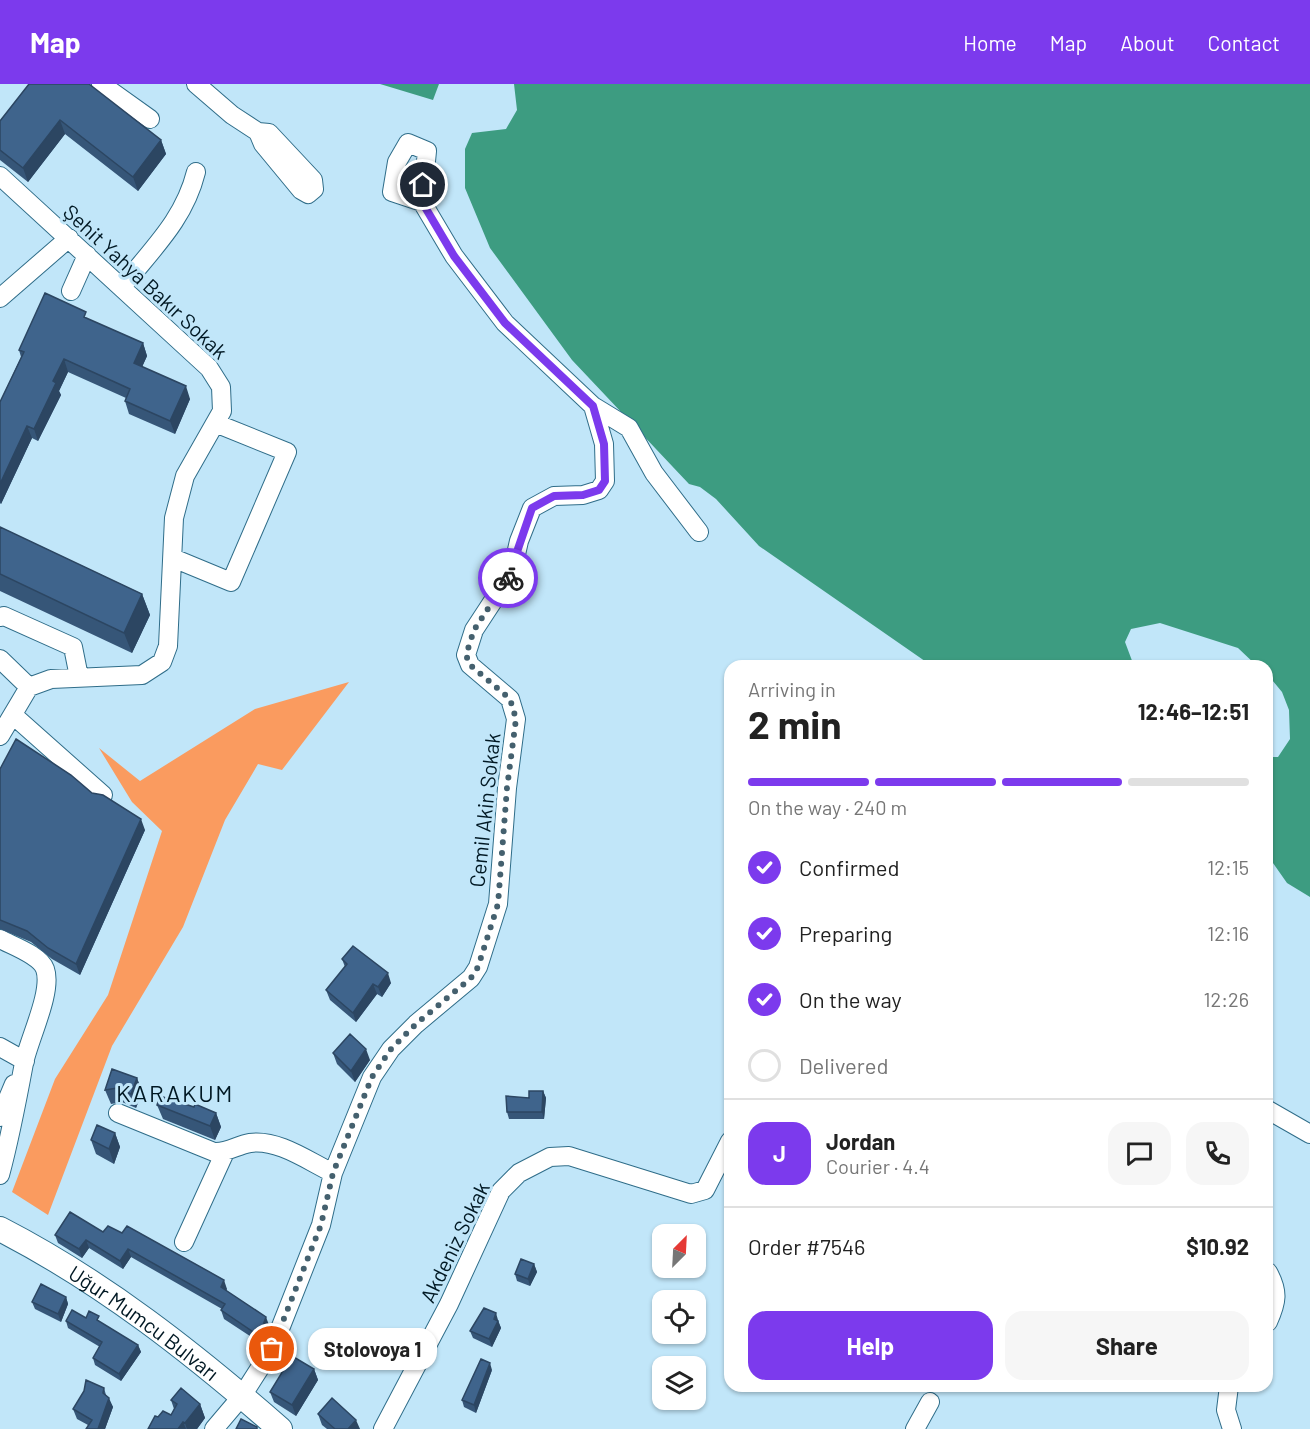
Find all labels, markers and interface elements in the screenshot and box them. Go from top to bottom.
text: Map [30,25,81,59]
text: Home [963,30,1017,55]
text: Map [1050,30,1087,55]
text: About [1120,30,1175,55]
text: Contact [1208,30,1280,55]
pin [397,159,448,210]
icon: home [406,168,439,201]
street label: Şehit Yahya Bakır Sokak [59,199,233,363]
courier [478,548,538,608]
icon: bike [492,562,525,595]
text: Arriving in [748,677,836,701]
text: 12:46–12:51 [1138,698,1249,724]
text: 2 min [748,700,841,747]
street label: Cemil Akin Sokak [463,732,505,888]
text: On the way · 240 m [748,795,907,819]
icon: check [748,851,781,884]
text: Confirmed [799,854,899,880]
text: 12:15 [1207,855,1249,879]
icon: check [748,917,781,950]
text: Preparing [799,920,892,946]
text: 12:16 [1207,921,1249,945]
icon: check [748,983,781,1016]
text: On the way [799,986,902,1012]
text: 12:26 [1203,987,1249,1011]
text: Delivered [799,1052,888,1078]
district label: KARAKUM [116,1078,234,1107]
button: chat [1108,1122,1171,1185]
button: phone [1186,1122,1249,1185]
text: Jordan [826,1128,895,1154]
text: J [773,1140,786,1166]
text: Courier · 4.4 [826,1154,930,1178]
street label: Akdeniz Sokak [414,1178,494,1306]
north arrow [652,1224,706,1278]
map controls [652,1224,706,1410]
text: Order #7546 [748,1233,865,1259]
text: $10.92 [1186,1233,1249,1259]
street label: Uğur Mumcu Bulvarı [65,1259,224,1385]
button: locate [652,1290,706,1344]
button: Help [748,1311,993,1380]
button: Share [1005,1311,1249,1380]
pin [246,1323,297,1374]
callout: Stolovoya 1 [308,1328,437,1370]
icon: bag [255,1332,288,1365]
text: Stolovoya 1 [324,1337,421,1361]
button: layers [652,1356,706,1410]

